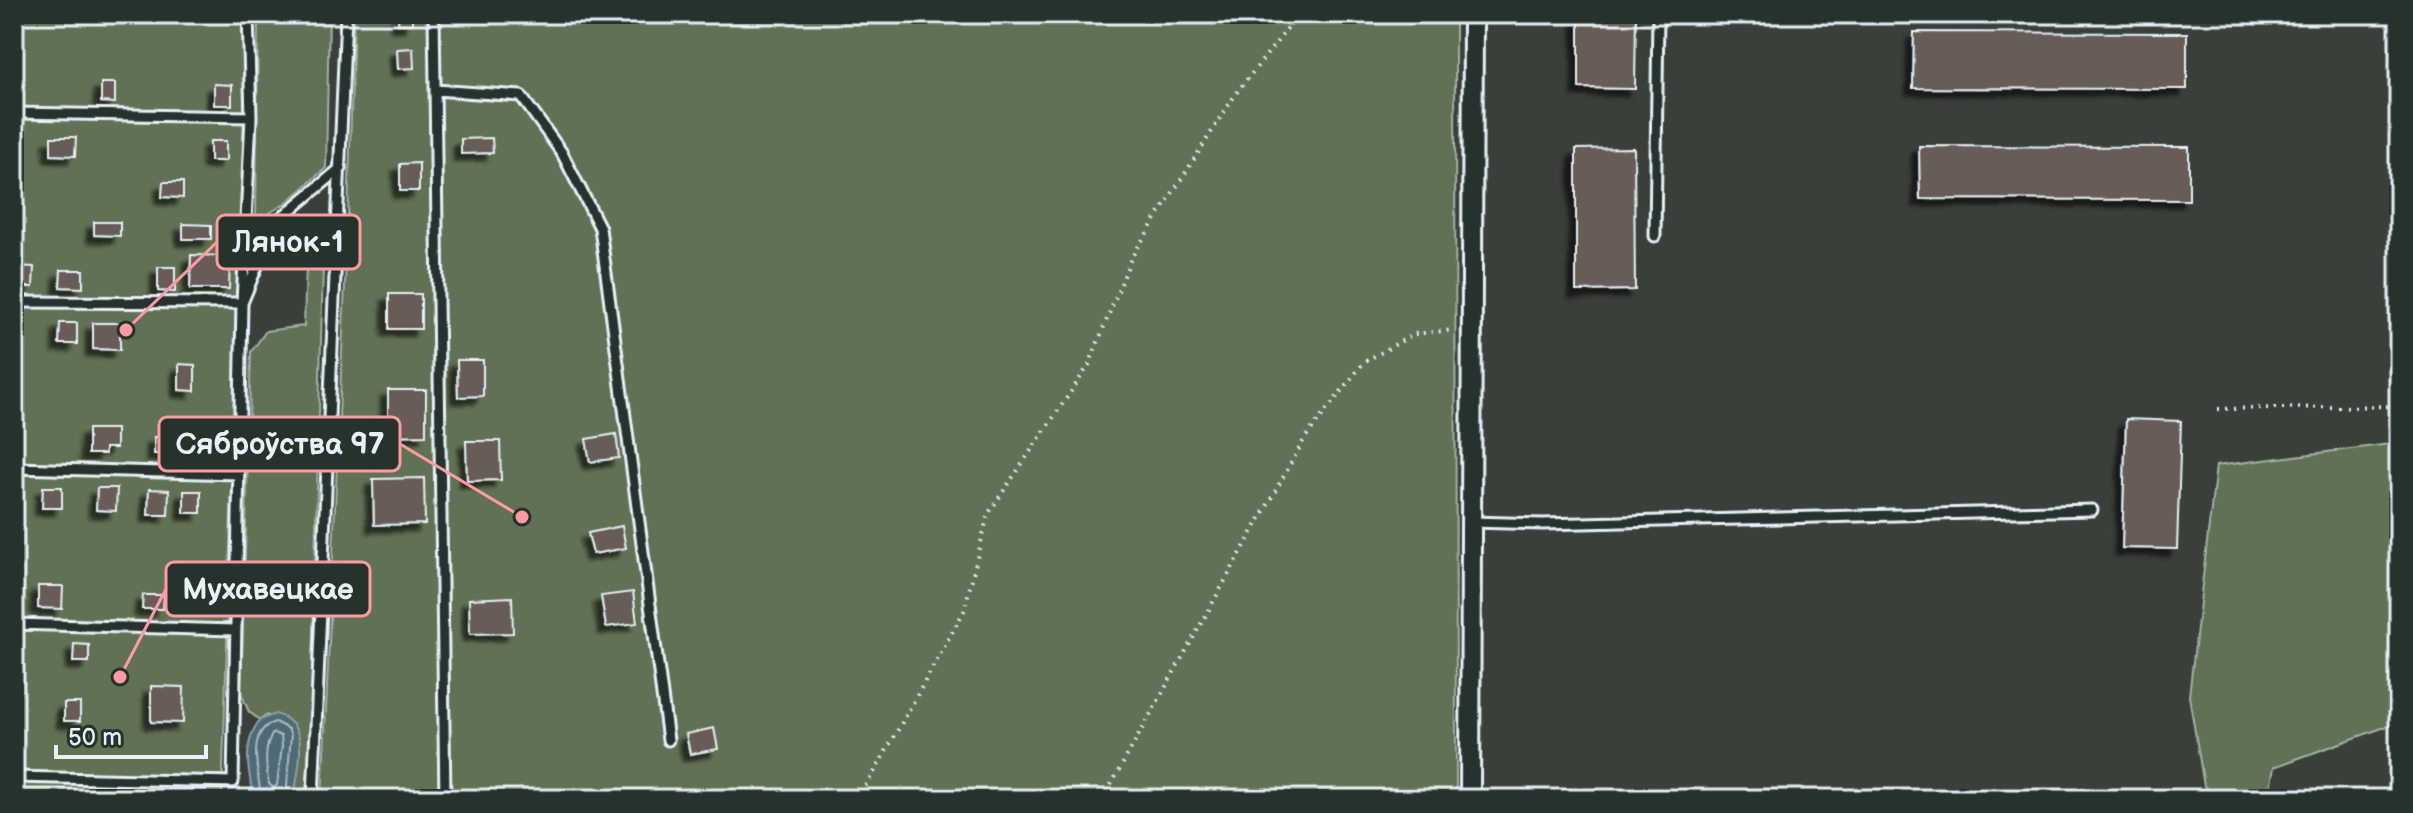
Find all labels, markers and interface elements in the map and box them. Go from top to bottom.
callout: Лянок-1 [217,215,360,269]
text: Лянок-1 [231,225,344,261]
callout: Сяброўства 97 [159,417,400,471]
text: Сяброўства 97 [175,427,385,463]
callout: Мухавецкае [166,562,370,616]
text: Мухавецкае [182,572,354,608]
scale bar [56,709,206,759]
text: 50 m [68,723,122,752]

